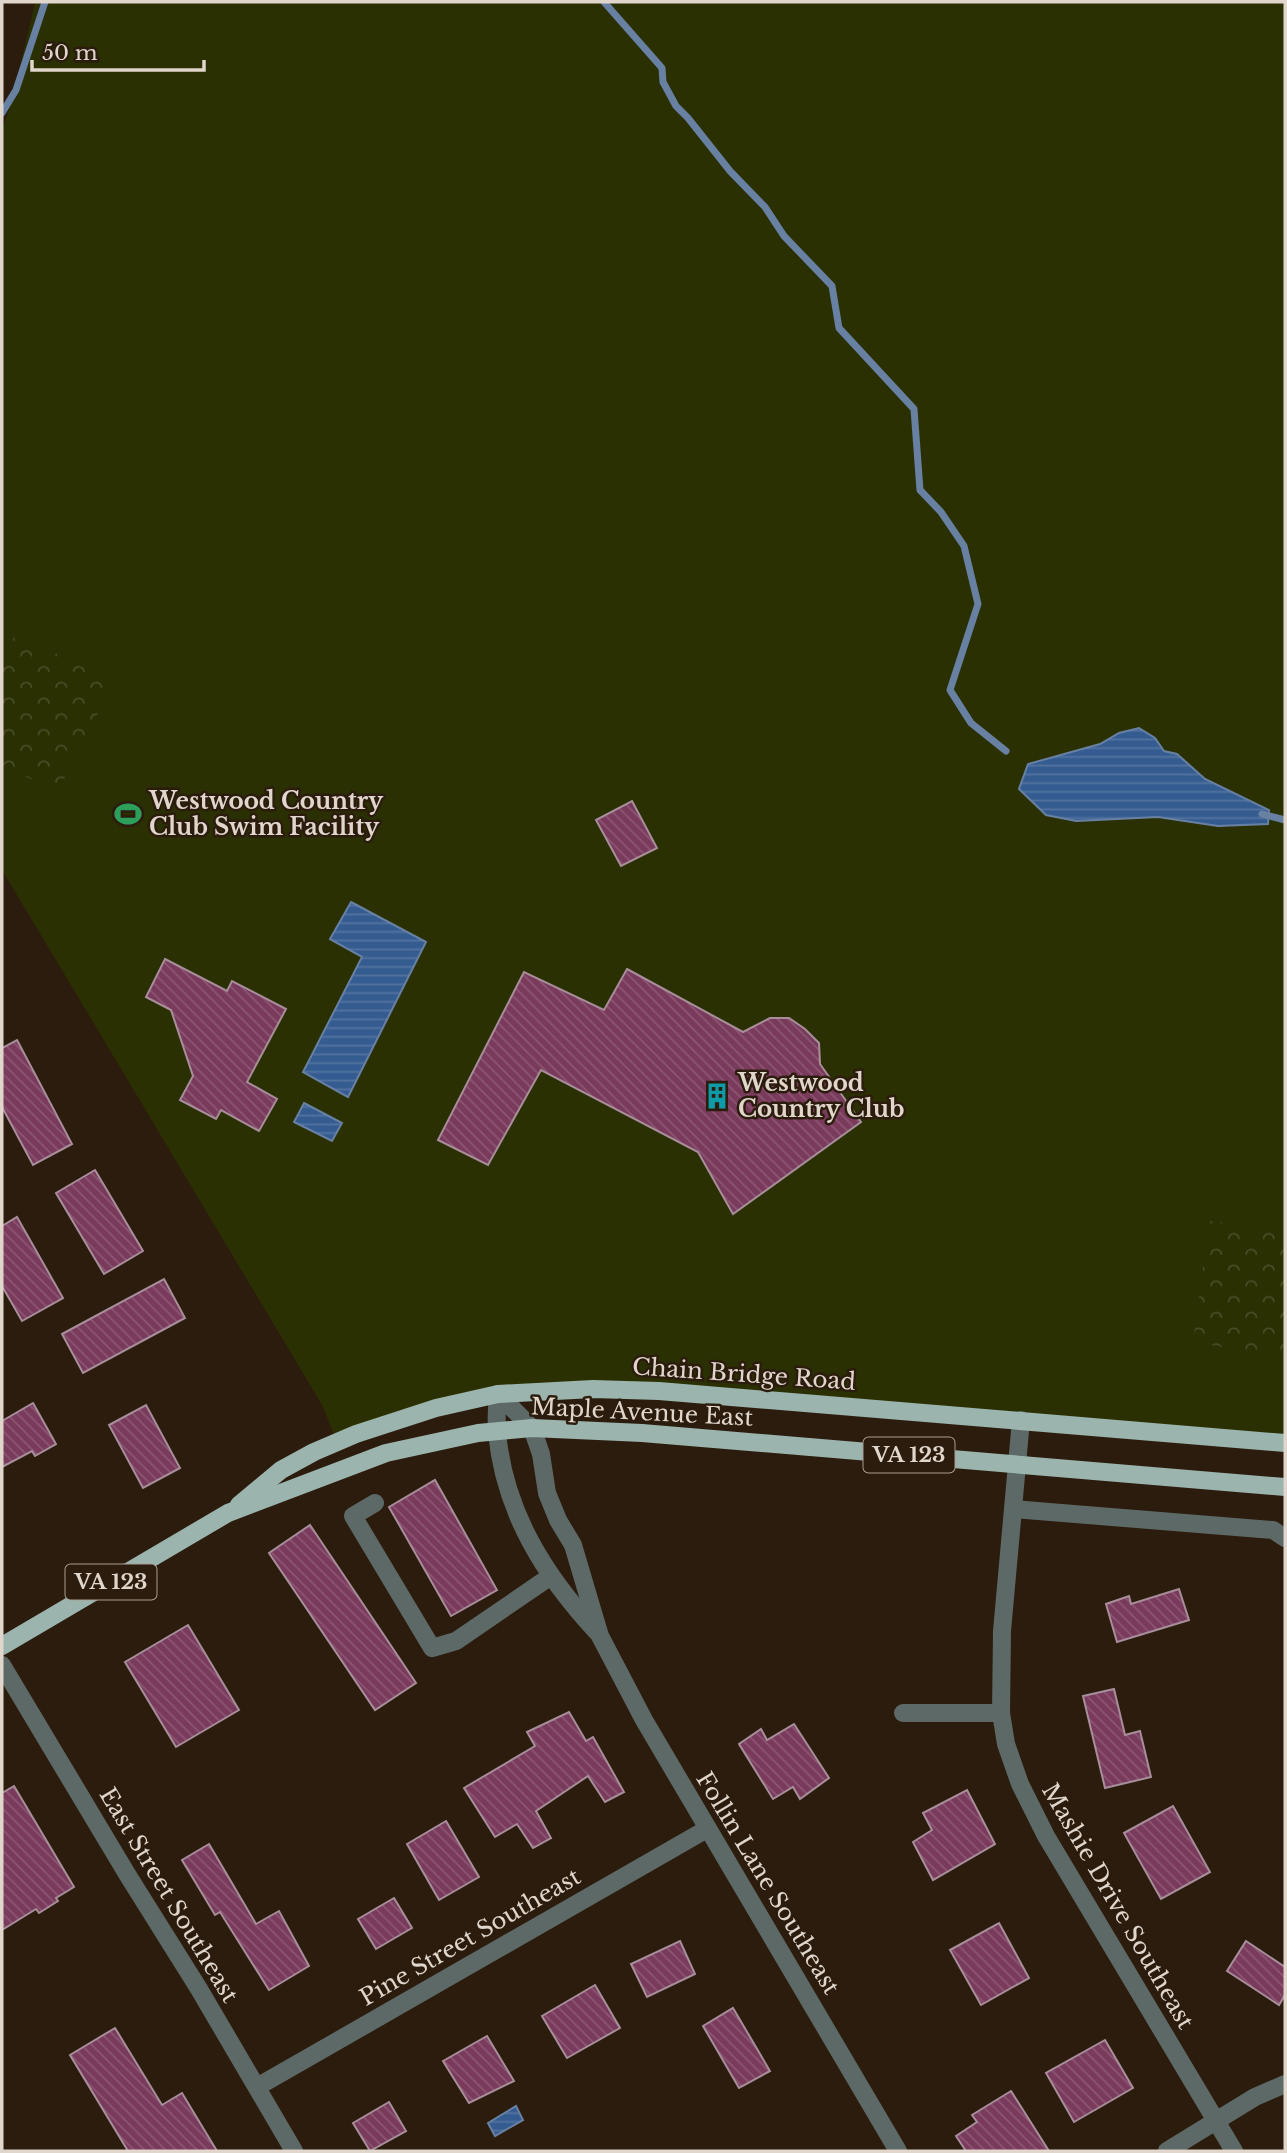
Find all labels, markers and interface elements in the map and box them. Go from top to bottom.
scale bar [32,28,203,72]
text: 50 m [42,40,98,66]
place label: Westwood Country Club Swim Facility [148,787,384,841]
sports icon: Westwood Country Club Swim Facility [113,799,143,829]
place label: Westwood Country Club [737,1069,905,1123]
building icon: Westwood Country Club [702,1081,732,1111]
street label: Chain Bridge Road [631,1352,857,1396]
street label: Maple Avenue East [530,1392,754,1432]
road number: VA 123 [864,1438,954,1472]
road number: VA 123 [66,1564,156,1600]
street label: Follin Lane Southeast [690,1767,846,2000]
street label: Mashie Drive Southeast [1036,1778,1200,2034]
street label: East Street Southeast [94,1782,244,2008]
street label: Pine Street Southeast [355,1862,585,2012]

